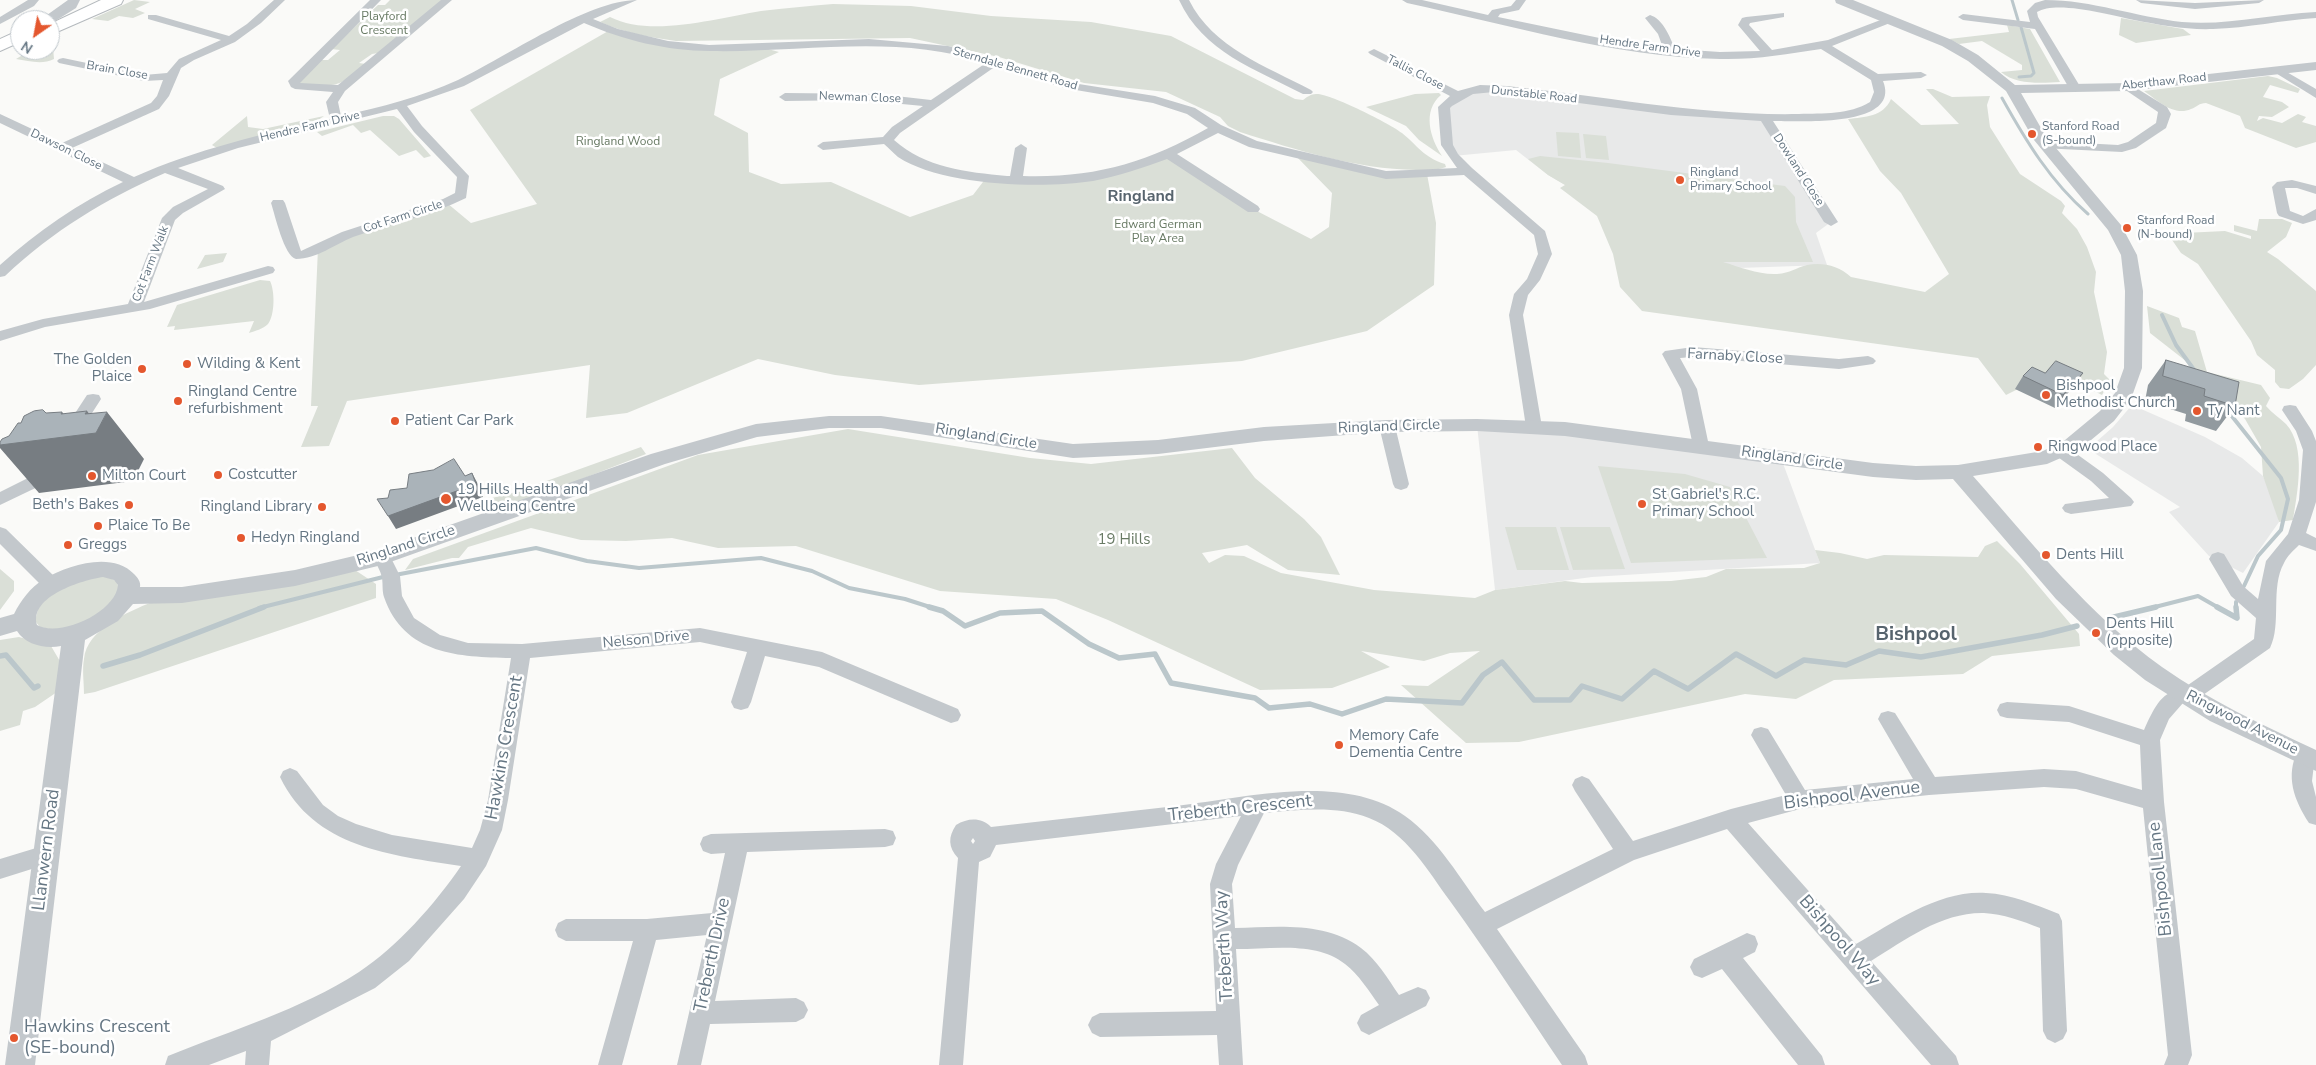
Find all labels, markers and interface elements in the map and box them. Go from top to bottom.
north arrow [10,10,60,60]
park label: Playford Crescent [360,10,408,38]
street label: Hendre Farm Drive [1599,33,1701,61]
text: N [18,36,37,58]
street label: Sterndale Bennett Road [951,44,1079,94]
street label: Tallis Close [1384,53,1446,93]
street label: Brain Close [85,59,149,83]
street label: Aberthaw Road [2121,70,2207,94]
street label: Dunstable Road [1490,83,1578,107]
street label: Newman Close [819,89,901,107]
street label: Hendre Farm Drive [259,109,361,145]
place label: Stanford Road (S-bound) [2042,120,2119,148]
street label: Dawson Close [28,126,104,174]
marker: Stanford Road (S-bound) [2026,128,2038,140]
street label: Dowland Close [1769,131,1827,209]
park label: Ringland Wood [576,135,660,149]
place label: Ringland Primary School [1690,166,1772,194]
marker: Ringland Primary School [1674,174,1686,186]
district label: Ringland [1108,187,1174,207]
street label: Cot Farm Circle [362,197,444,237]
place label: Stanford Road (N-bound) [2137,214,2214,242]
park label: Edward German Play Area [1114,218,1202,246]
marker: Stanford Road (N-bound) [2121,222,2133,234]
street label: Cot Farm Walk [130,224,172,304]
street label: Farnaby Close [1687,346,1783,368]
place label: The Golden Plaice [54,351,132,386]
place label: Wilding & Kent [197,355,300,373]
marker: Wilding & Kent [181,358,193,370]
marker: The Golden Plaice [136,363,148,375]
place label: Bishpool Methodist Church [2056,377,2175,412]
place label: Ringland Centre refurbishment [188,383,297,418]
marker: Bishpool Methodist Church [2040,389,2052,401]
marker: Ringland Centre refurbishment [172,395,184,407]
place label: Ty Nant [2207,402,2259,420]
marker: Ty Nant [2191,405,2203,417]
place label: Patient Car Park [405,412,513,430]
marker: Patient Car Park [389,415,401,427]
street label: Ringland Circle [1337,416,1441,438]
street label: Ringland Circle [934,420,1038,454]
place label: Ringwood Place [2048,438,2157,456]
marker: Ringwood Place [2032,441,2044,453]
street label: Ringland Circle [1740,443,1844,475]
place label: Costcutter [228,466,297,484]
place label: Milton Court [102,467,186,485]
marker: Costcutter [212,469,224,481]
marker: Milton Court [86,470,98,482]
place label: 19 Hills Health and Wellbeing Centre [457,481,588,516]
place label: St Gabriel's R.C. Primary School [1652,486,1760,521]
marker: 19 Hills Health and Wellbeing Centre [439,492,453,506]
place label: Beth's Bakes [32,496,119,514]
place label: Ringland Library [201,498,312,516]
marker: St Gabriel's R.C. Primary School [1636,498,1648,510]
marker: Beth's Bakes [123,499,135,511]
marker: Ringland Library [316,501,328,513]
place label: Plaice To Be [108,517,190,535]
marker: Plaice To Be [92,520,104,532]
street label: Ringland Circle [354,522,458,570]
place label: Hedyn Ringland [251,529,360,547]
park label: 19 Hills [1098,531,1150,549]
marker: Hedyn Ringland [235,532,247,544]
place label: Greggs [78,536,127,554]
marker: Greggs [62,539,74,551]
place label: Dents Hill [2056,546,2124,564]
marker: Dents Hill [2040,549,2052,561]
place label: Dents Hill (opposite) [2106,615,2174,650]
district label: Bishpool [1875,623,1957,647]
street label: Nelson Drive [602,627,690,653]
marker: Dents Hill (opposite) [2090,627,2102,639]
street label: Hawkins Crescent [482,674,528,822]
street label: Ringwood Avenue [2183,687,2301,759]
place label: Memory Cafe Dementia Centre [1349,727,1463,762]
marker: Memory Cafe Dementia Centre [1333,739,1345,751]
street label: Bishpool Avenue [1783,777,1921,815]
street label: Llanwern Road [29,788,65,912]
street label: Treberth Crescent [1167,791,1313,827]
street label: Bishpool Lane [2144,821,2178,937]
street label: Treberth Way [1211,890,1239,1002]
street label: Bishpool Way [1794,891,1884,991]
street label: Treberth Drive [690,896,736,1014]
place label: Hawkins Crescent (SE-bound) [24,1017,170,1060]
marker: Hawkins Crescent (SE-bound) [8,1032,20,1044]

